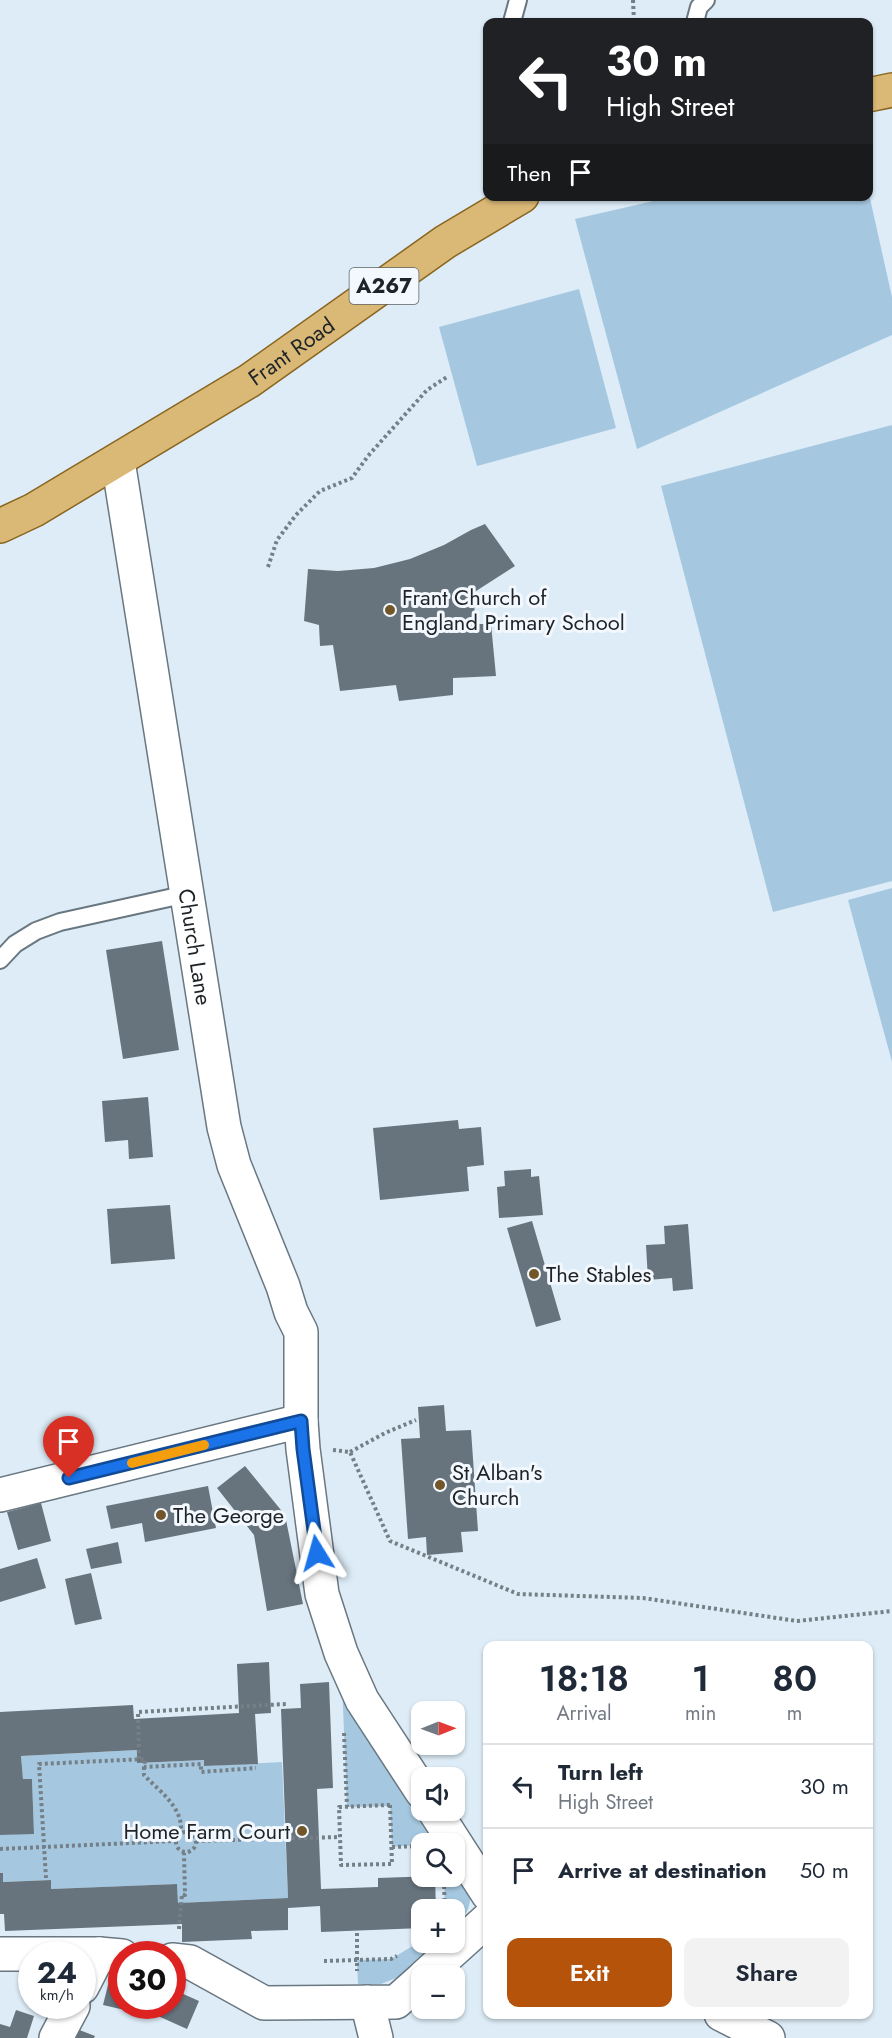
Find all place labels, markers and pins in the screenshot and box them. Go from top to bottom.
place label: Frant Church of England Primary School [402,581,625,638]
marker: Frant Church of England Primary School [383,603,397,617]
place label: The Stables [546,1258,652,1290]
marker: The Stables [527,1267,541,1281]
pin [43,1416,94,1478]
place label: St Alban's Church [452,1456,543,1513]
marker: St Alban's Church [433,1478,447,1492]
place label: The George [173,1499,284,1531]
marker: The George [154,1508,168,1522]
place label: Home Farm Court [123,1815,291,1847]
marker: Home Farm Court [295,1824,309,1838]

